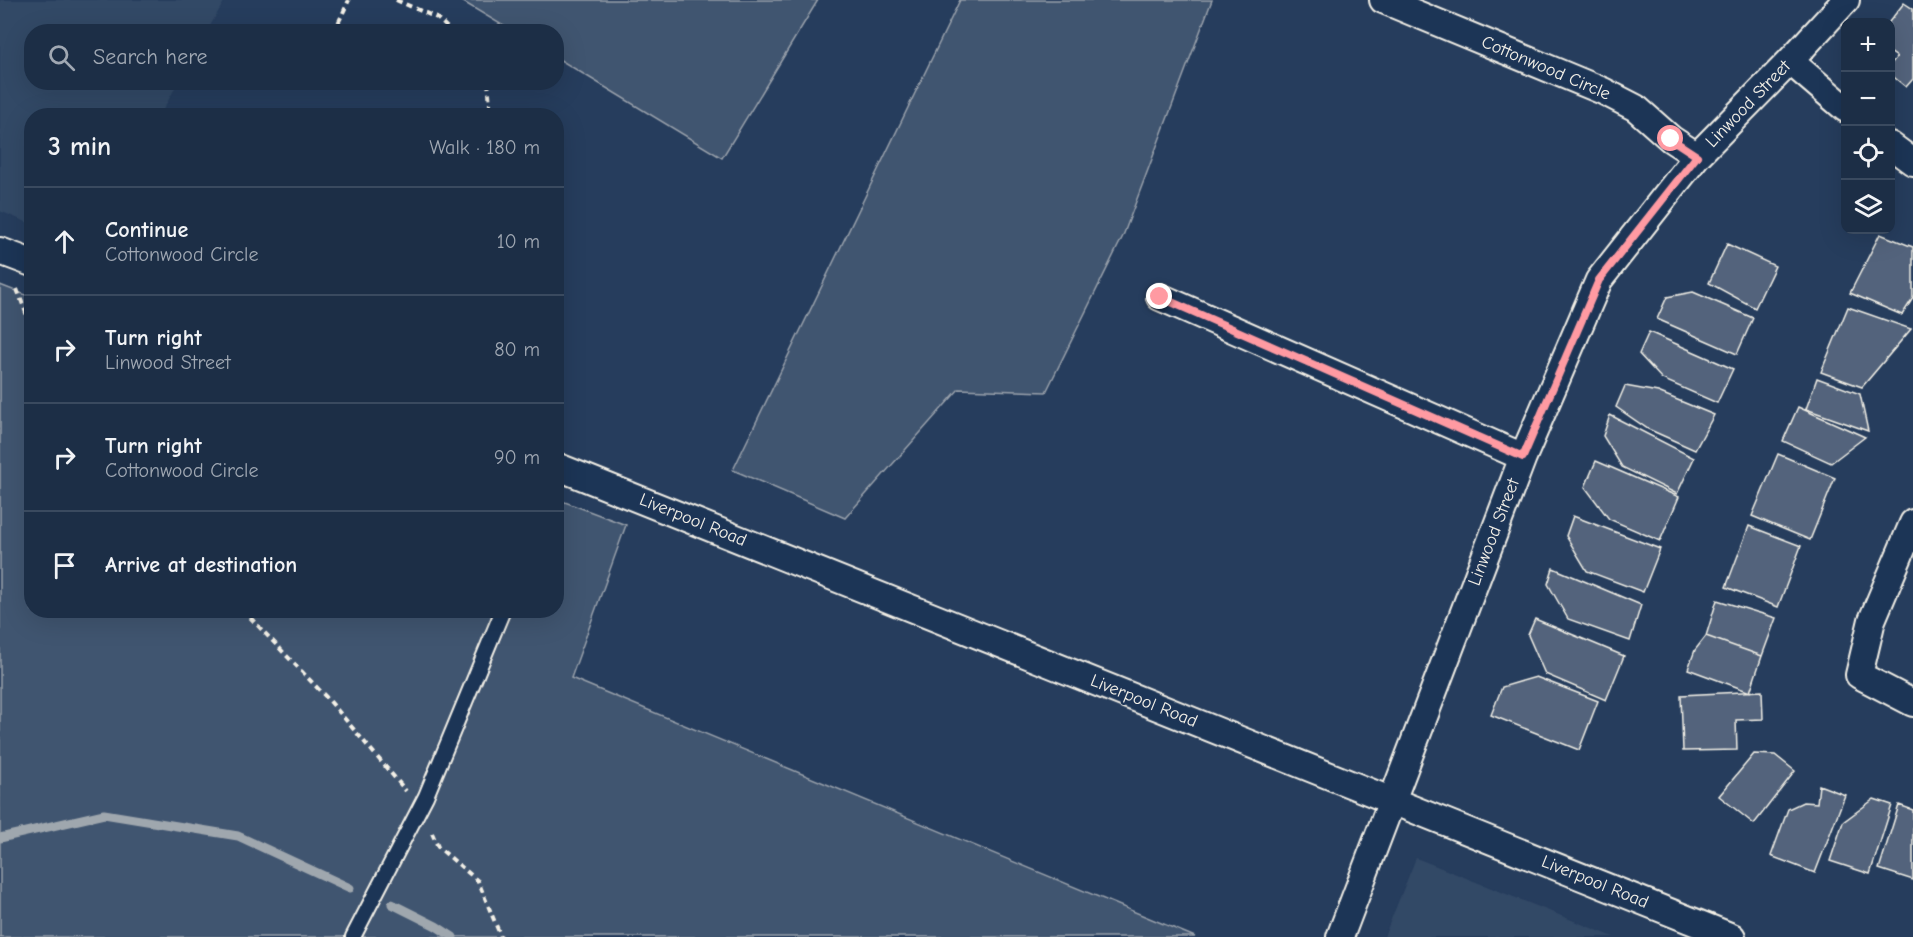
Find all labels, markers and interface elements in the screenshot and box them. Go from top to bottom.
map controls [1841,18,1895,234]
button: + [1841,18,1895,72]
search box [24,24,564,90]
street label: Cottonwood Circle [1478,31,1614,105]
icon: search [45,41,78,74]
text: Search here [93,44,208,70]
street label: Linwood Street [1701,55,1795,152]
button: − [1841,72,1895,126]
route start [1657,125,1683,151]
button: locate [1841,126,1895,180]
text: 3 min [48,132,111,162]
text: Walk · 180 m [429,136,540,159]
button: layers [1841,180,1895,234]
text: Continue [105,217,188,243]
icon: ahead [48,225,81,258]
text: 10 m [497,230,540,253]
text: Cottonwood Circle [105,243,258,266]
route end [1146,283,1172,309]
text: Turn right [105,325,202,351]
icon: right [48,333,81,366]
text: 80 m [494,338,540,361]
text: Linwood Street [105,351,231,374]
text: Turn right [105,433,202,459]
icon: right [48,441,81,474]
text: 90 m [494,446,540,469]
text: Cottonwood Circle [105,459,258,482]
street label: Linwood Street [1464,475,1524,589]
street label: Liverpool Road [636,489,750,551]
icon: arrive [48,549,81,582]
text: Arrive at destination [105,552,297,578]
street label: Liverpool Road [1087,670,1201,732]
street label: Liverpool Road [1538,851,1652,913]

